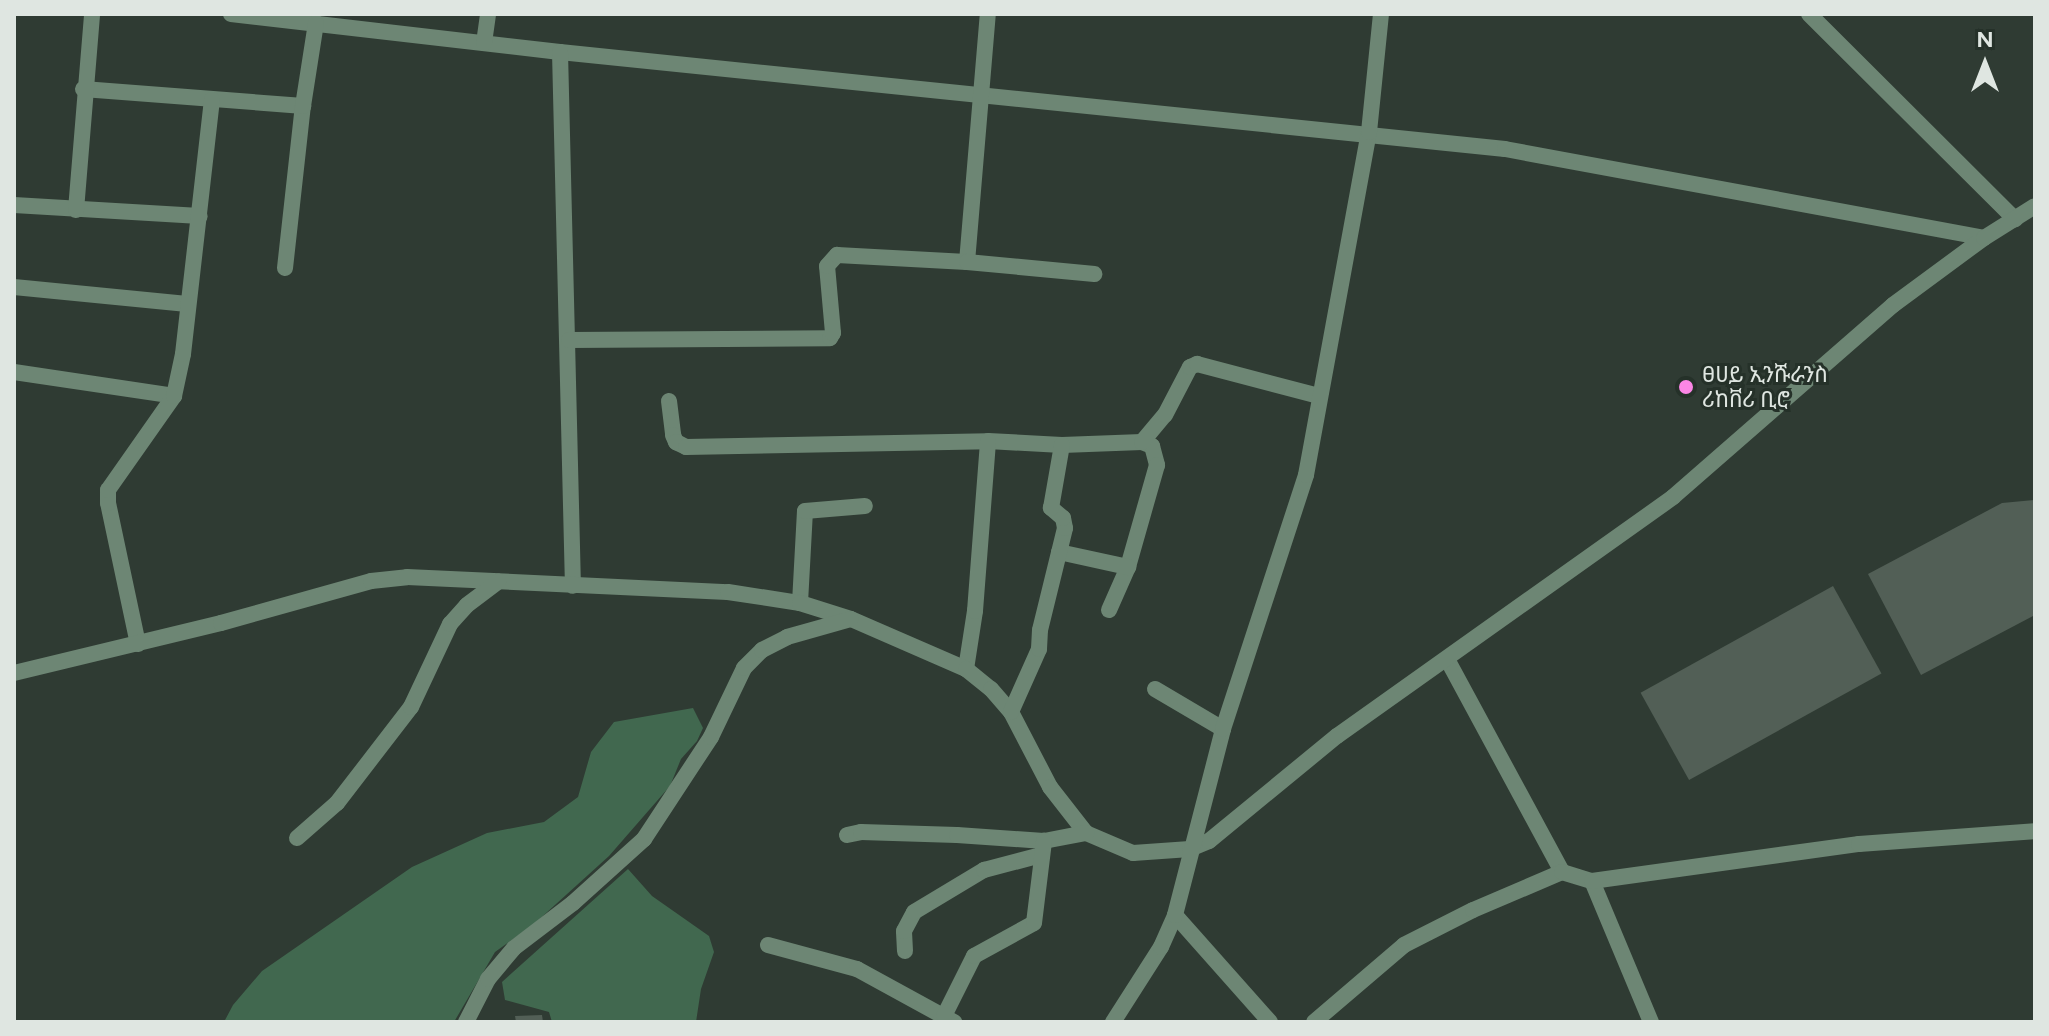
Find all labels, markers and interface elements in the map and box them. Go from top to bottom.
north arrow [1945,24,2025,104]
text: N [1976,26,1994,53]
place label: ፀሀይ ኢንሹራንስ ሪከቨሪ ቢሮ [1702,361,1828,412]
marker: ፀሀይ ኢንሹራንስ ሪከቨሪ ቢሮ [1677,378,1695,396]

